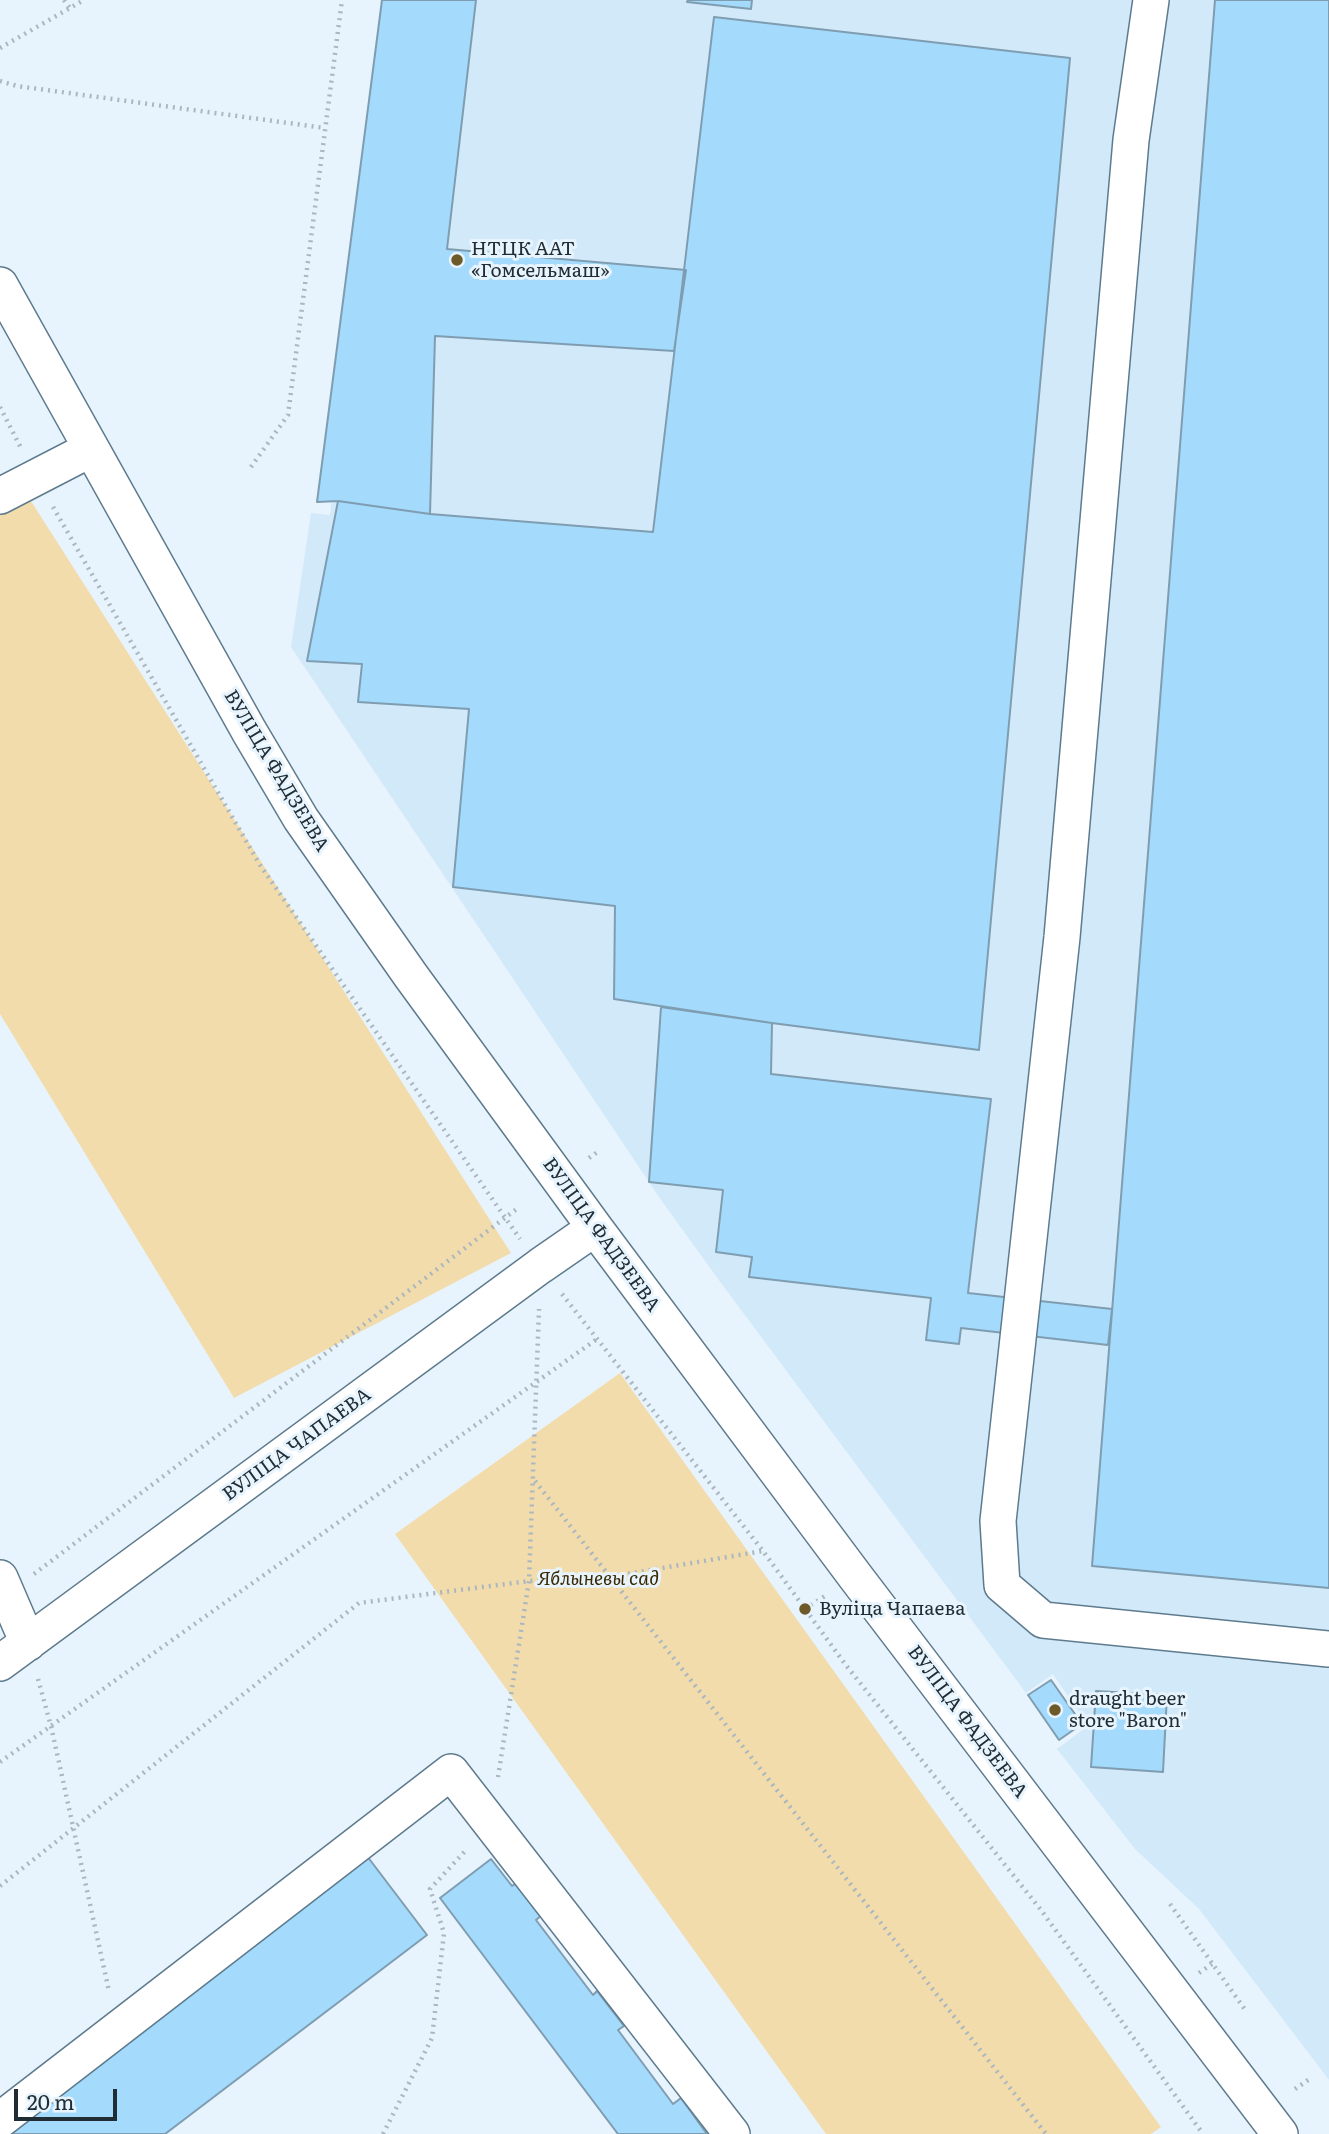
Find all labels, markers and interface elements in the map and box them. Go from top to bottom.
place label: НТЦК ААТ «Гомсельмаш» [471,238,610,282]
marker: НТЦК ААТ «Гомсельмаш» [449,252,465,268]
street label: ВУЛІЦА ФАДЗЕЕВА [219,686,333,856]
street label: ВУЛІЦА ФАДЗЕЕВА [537,1154,665,1316]
street label: ВУЛІЦА ЧАПАЕВА [219,1384,375,1506]
park label: Яблыневы сад [537,1568,659,1590]
place label: Вуліца Чапаева [819,1598,965,1620]
marker: Вуліца Чапаева [797,1601,813,1617]
street label: ВУЛІЦА ФАДЗЕЕВА [902,1641,1032,1803]
place label: draught beer store "Baron" [1069,1688,1187,1732]
marker: draught beer store "Baron" [1047,1702,1063,1718]
scale bar [18,2074,121,2118]
text: 20 m [27,2085,74,2116]

